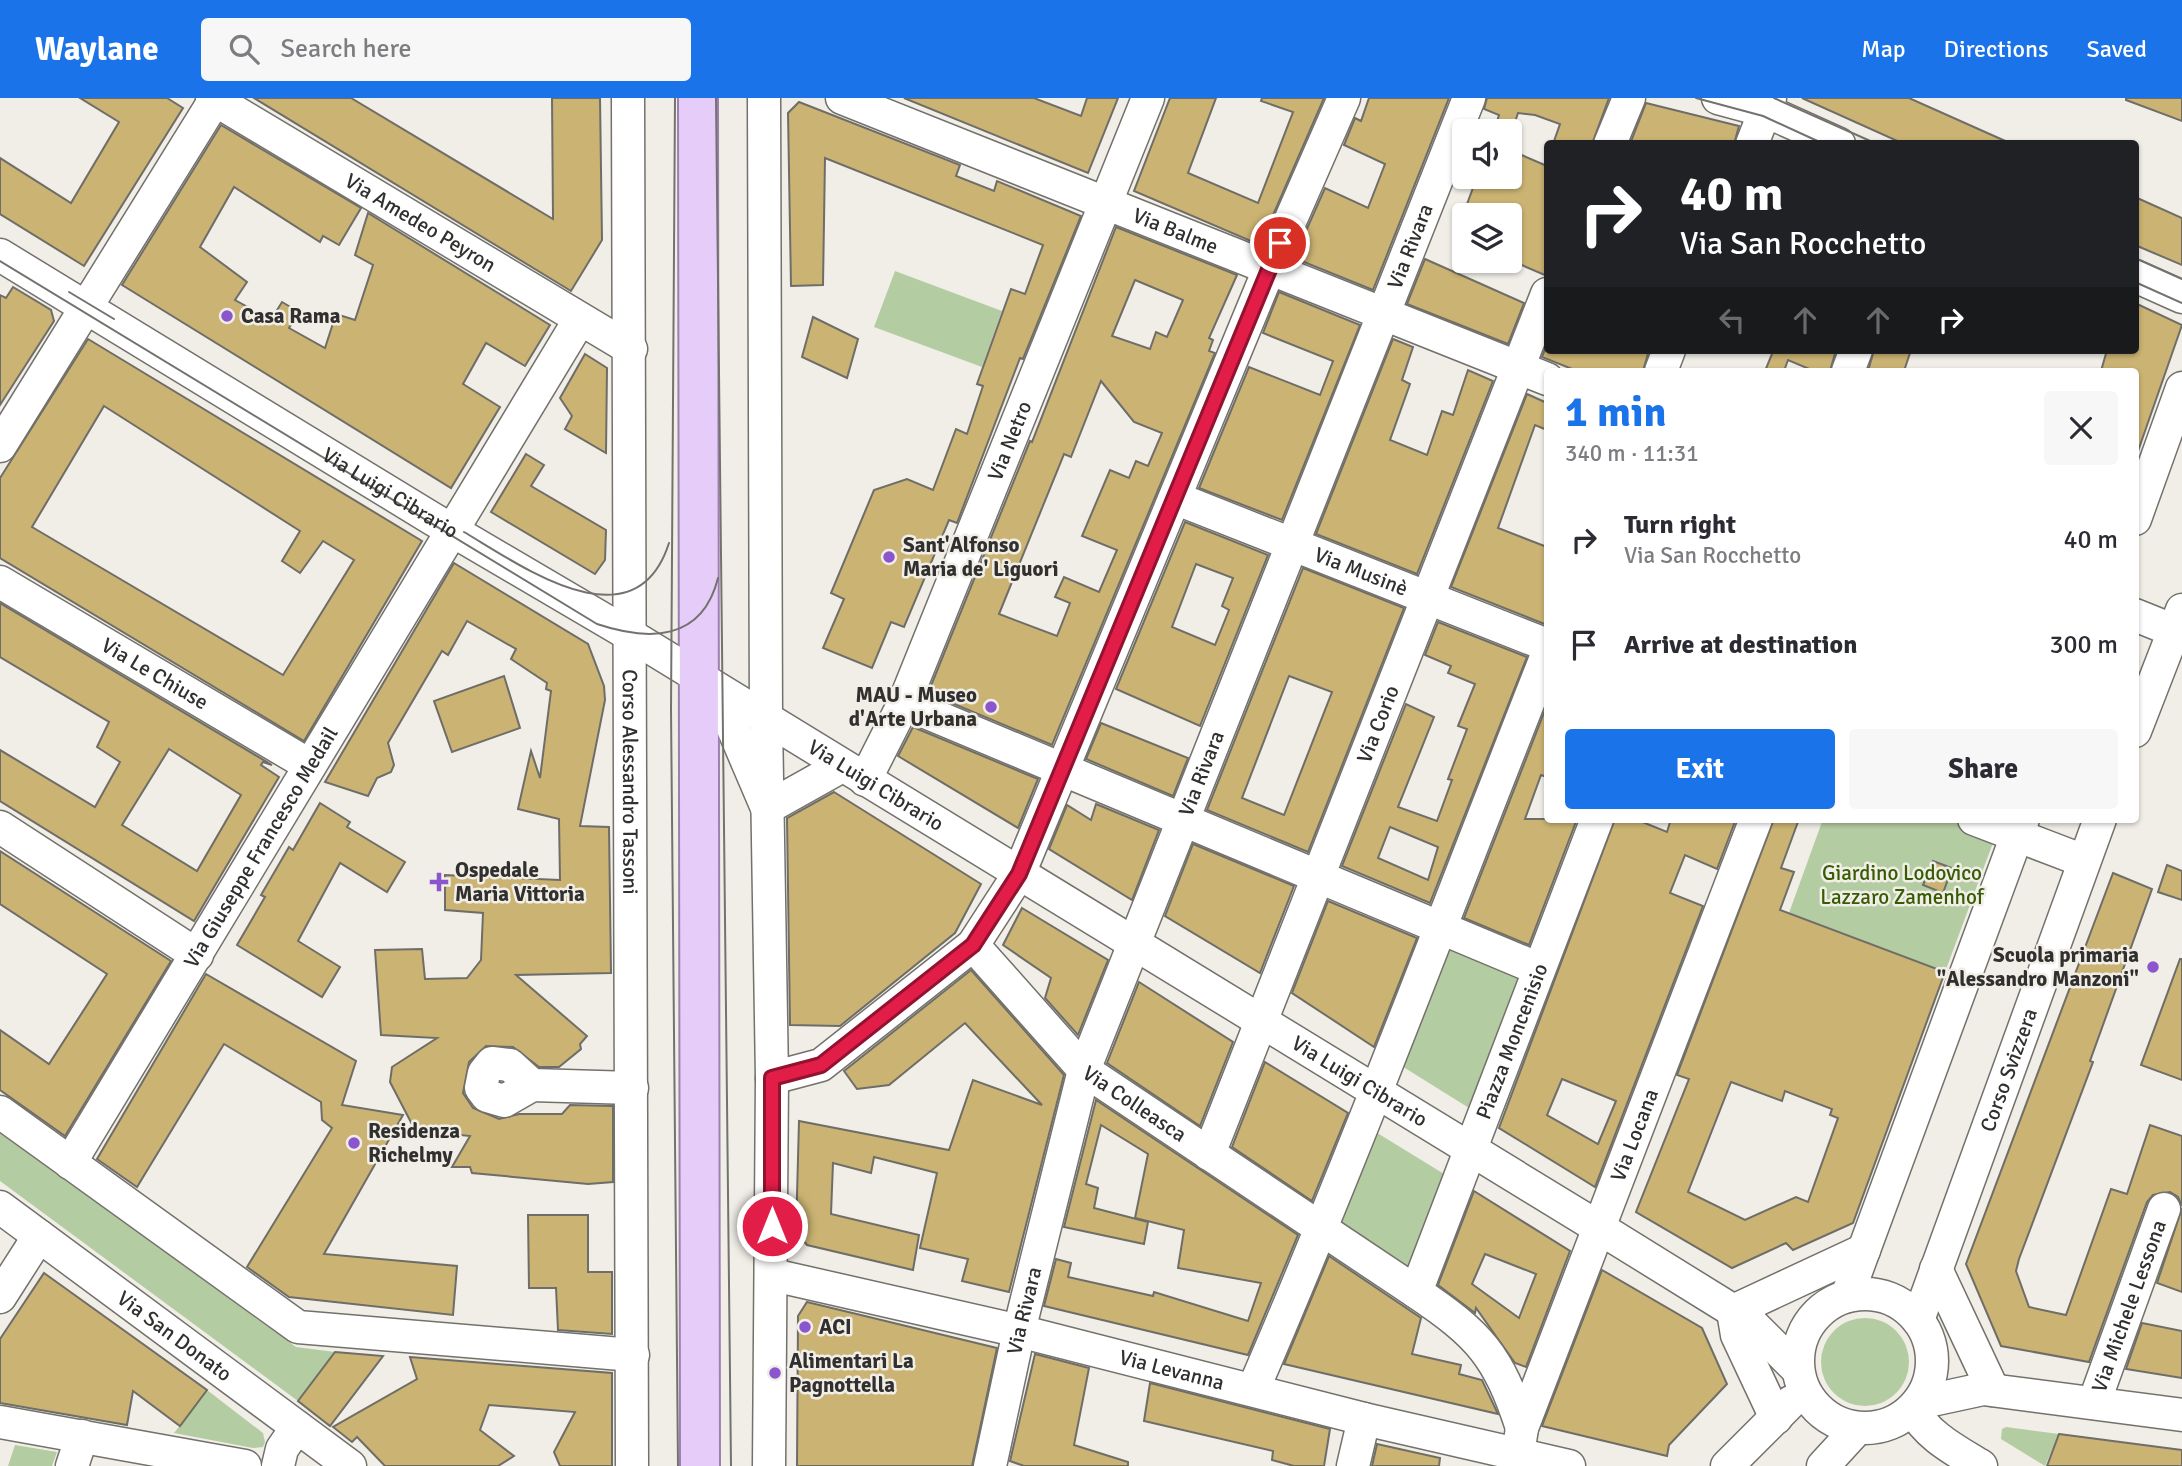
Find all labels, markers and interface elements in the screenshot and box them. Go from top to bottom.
search box [201,18,691,81]
text: Waylane [35,29,159,70]
icon: search [225,30,263,68]
text: Search here [281,33,412,65]
text: Map [1861,34,1906,64]
text: Directions [1944,34,2049,64]
text: Saved [2087,34,2147,64]
map controls [1452,119,1522,273]
button: sound [1452,119,1522,189]
text: 40 m [1680,164,1783,224]
street label: Via Amedeo Peyron [340,168,501,278]
icon: right [1565,168,1656,259]
street label: Via Rivara [1382,200,1439,293]
street label: Via Balme [1129,202,1222,260]
button: layers [1452,203,1522,273]
pin [1250,213,1310,273]
icon: arrive [1261,224,1299,262]
text: Via San Rocchetto [1680,224,1926,263]
icon: left [1713,301,1751,339]
icon: ahead [1786,301,1824,339]
icon: ahead [1859,301,1897,339]
icon: right [1932,301,1970,339]
place label: Casa Rama [241,303,341,329]
marker: Casa Rama [219,308,235,324]
text: 1 min [1565,387,1666,438]
button: close [2044,391,2118,465]
street label: Via Netro [982,397,1037,484]
text: 340 m · 11:31 [1565,439,1699,468]
street label: Via Luigi Cibrario [317,442,463,544]
text: Turn right [1624,509,1736,541]
icon: right [1565,521,1603,559]
text: 40 m [2063,524,2118,556]
place label: Sant'Alfonso Maria de' Liguori [903,532,1059,582]
street label: Via Musinè [1310,541,1412,602]
text: Via San Rocchetto [1624,541,1801,570]
marker: Sant'Alfonso Maria de' Liguori [881,549,897,565]
icon: arrive [1565,626,1603,664]
text: Arrive at destination [1624,629,1857,661]
text: 300 m [2049,629,2118,661]
street label: Via Le Chiuse [97,632,213,715]
street label: Corso Alessandro Tassoni [617,669,643,895]
street label: Via Corio [1351,681,1405,767]
place label: MAU - Museo d'Arte Urbana [849,682,977,732]
marker: MAU - Museo d'Arte Urbana [983,699,999,715]
street label: Via Giuseppe Francesco Medail [178,722,344,972]
street label: Via Rivara [1173,727,1230,820]
button: Exit [1565,729,1835,809]
button: Share [1849,729,2118,809]
street label: Via Luigi Cibrario [803,734,949,837]
place label: Ospedale Maria Vittoria [455,857,585,907]
park label: Giardino Lodovico Lazzaro Zamenhof [1820,860,1985,910]
marker: Ospedale Maria Vittoria [429,872,449,892]
place label: Scuola primaria "Alessandro Manzoni" [1937,942,2139,992]
marker: Scuola primaria "Alessandro Manzoni" [2145,959,2161,975]
street label: Piazza Moncenisio [1470,960,1554,1123]
street label: Corso Svizzera [1975,1005,2043,1135]
street label: Via Luigi Cibrario [1287,1030,1432,1133]
street label: Via Colleasca [1078,1060,1191,1148]
street label: Via Locana [1605,1085,1664,1185]
place label: Residenza Richelmy [368,1118,460,1168]
marker: Residenza Richelmy [346,1135,362,1151]
position arrow [735,1189,809,1263]
street label: Via Michele Lessona [2086,1217,2172,1396]
street label: Via Rivara [1001,1264,1047,1357]
street label: Via San Donato [112,1285,237,1387]
place label: ACI [819,1314,852,1340]
marker: ACI [797,1319,813,1335]
street label: Via Levanna [1117,1344,1227,1396]
place label: Alimentari La Pagnottella [789,1348,914,1398]
marker: Alimentari La Pagnottella [767,1365,783,1381]

